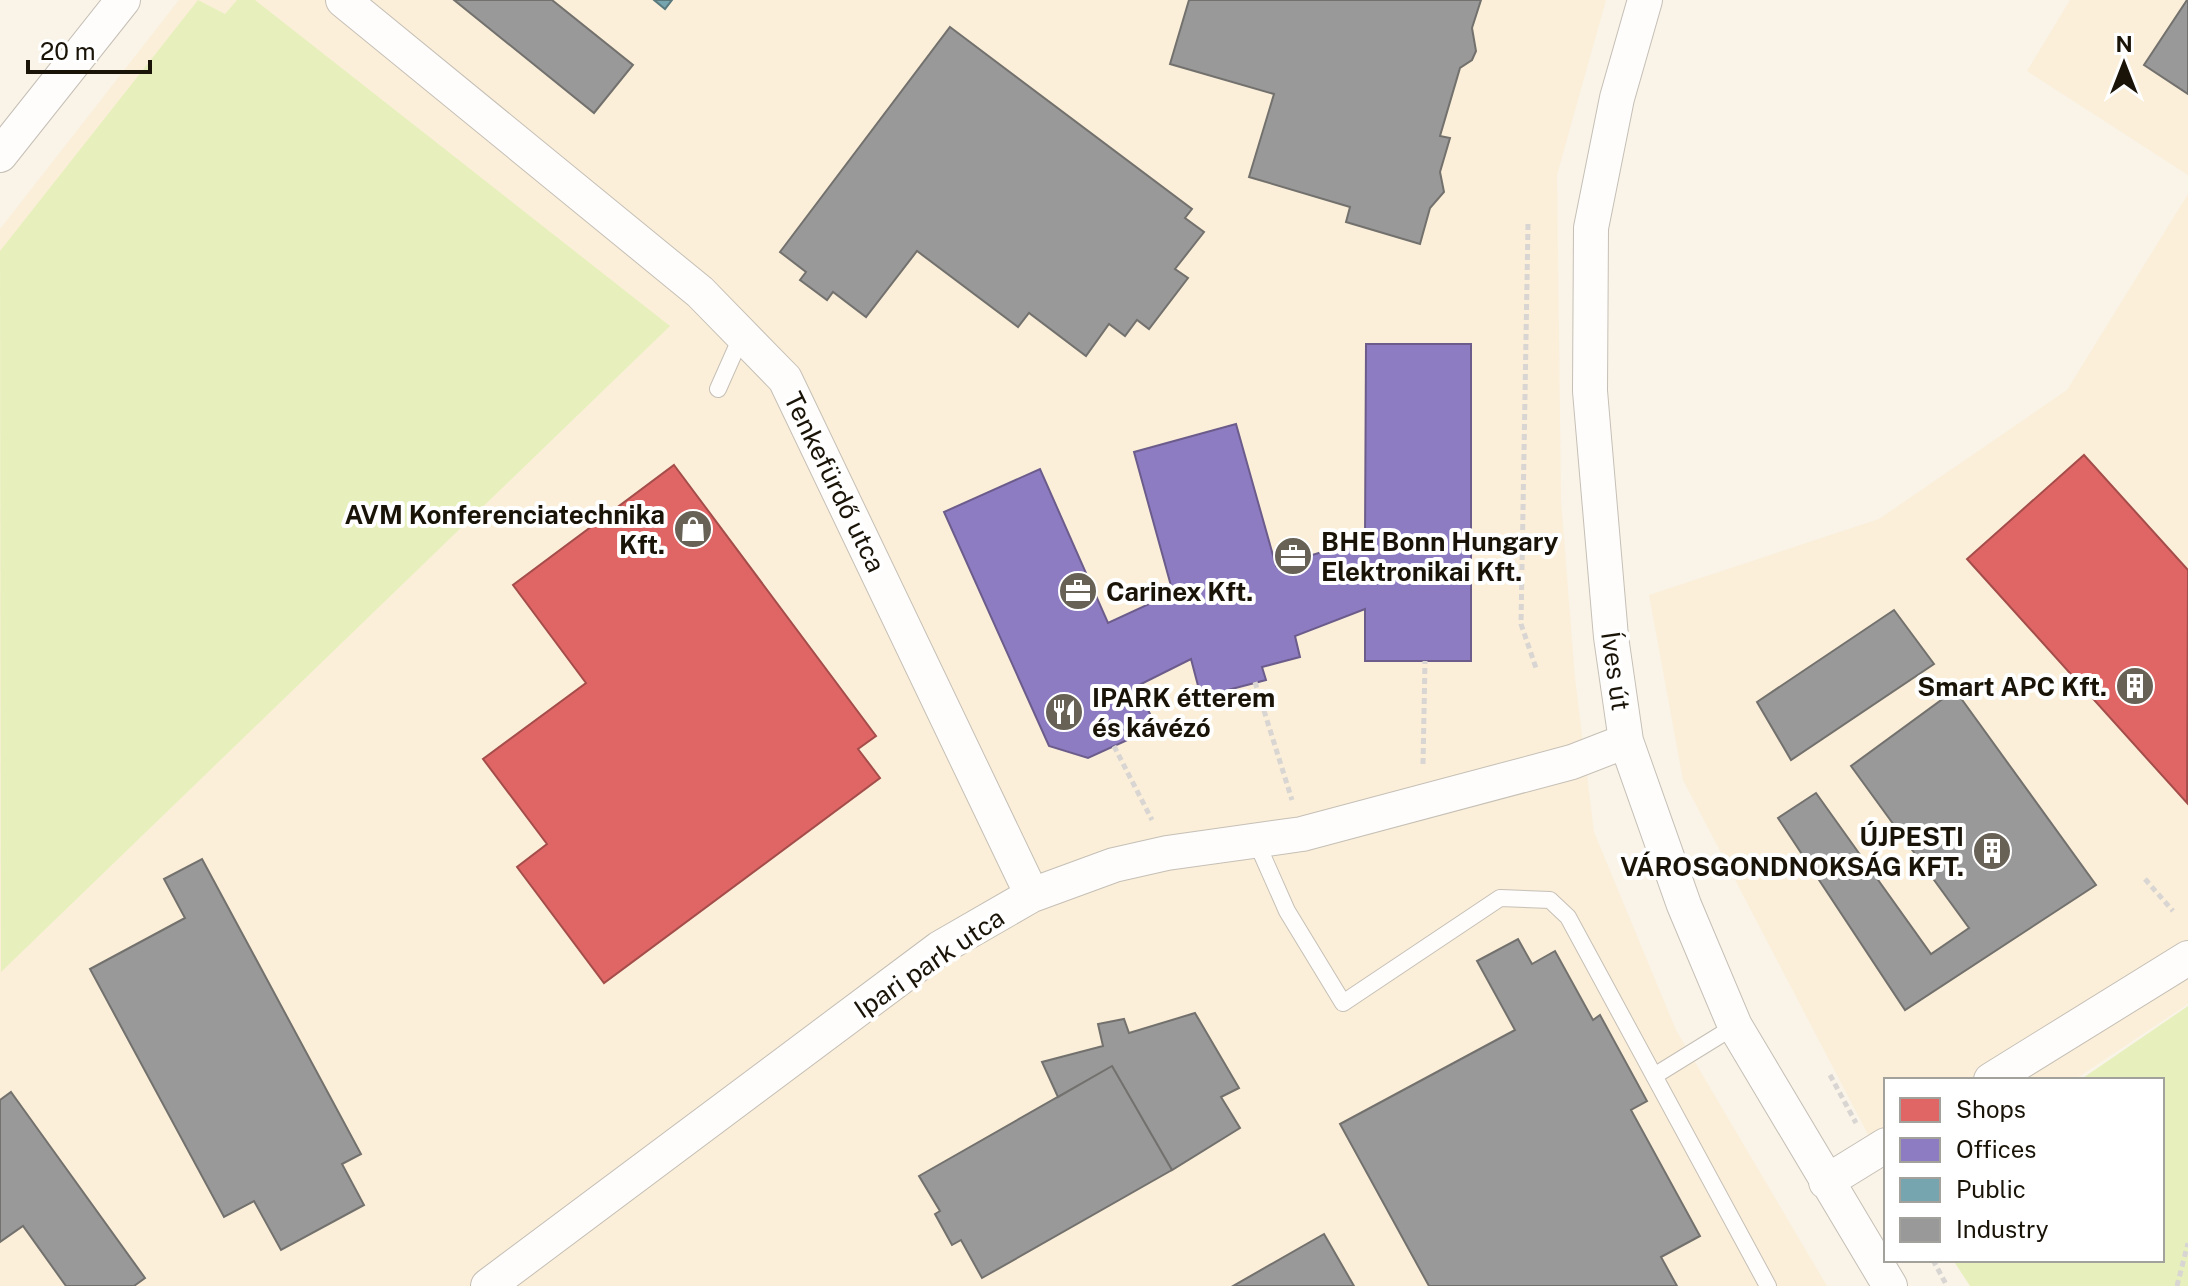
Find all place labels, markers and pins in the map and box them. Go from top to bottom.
place label: AVM Konferenciatechnika Kft. [345,499,665,560]
shop icon: AVM Konferenciatechnika Kft. [672,508,714,550]
place label: BHE Bonn Hungary Elektronikai Kft. [1321,526,1559,587]
office icon: BHE Bonn Hungary Elektronikai Kft. [1272,535,1314,577]
office icon: Carinex Kft. [1057,570,1099,612]
place label: Carinex Kft. [1106,576,1253,607]
building icon: Smart APC Kft. [2114,665,2156,707]
place label: Smart APC Kft. [1917,671,2107,702]
place label: IPARK étterem és kávézó [1092,682,1275,743]
restaurant icon: IPARK étterem és kávézó [1043,691,1085,733]
place label: ÚJPESTI VÁROSGONDNOKSÁG KFT. [1620,821,1964,882]
building icon: ÚJPESTI VÁROSGONDNOKSÁG KFT. [1971,830,2013,872]

